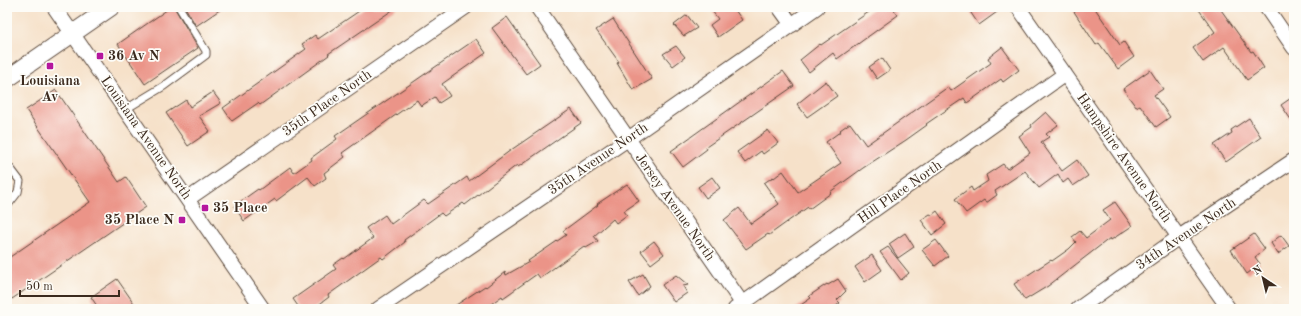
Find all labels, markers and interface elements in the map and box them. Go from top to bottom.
place label: 36 Av N [108,49,160,63]
marker: 36 Av N [95,51,105,61]
marker: Louisiana Av [45,61,55,71]
street label: 35th Place North [280,67,374,139]
place label: Louisiana Av [20,74,80,104]
street label: Louisiana Avenue North [98,74,194,203]
street label: Hampshire Avenue North [1074,91,1174,226]
street label: 35th Avenue North [546,120,651,198]
street label: Jersey Avenue North [633,151,718,264]
street label: Hill Place North [855,158,945,226]
street label: 34th Avenue North [1134,195,1239,273]
place label: 35 Place [213,201,268,215]
marker: 35 Place [200,203,210,213]
place label: 35 Place N [105,213,174,227]
marker: 35 Place N [177,215,187,225]
north arrow [1243,258,1283,298]
text: N [1252,264,1265,278]
scale bar [20,272,119,298]
text: 50 m [26,280,53,293]

